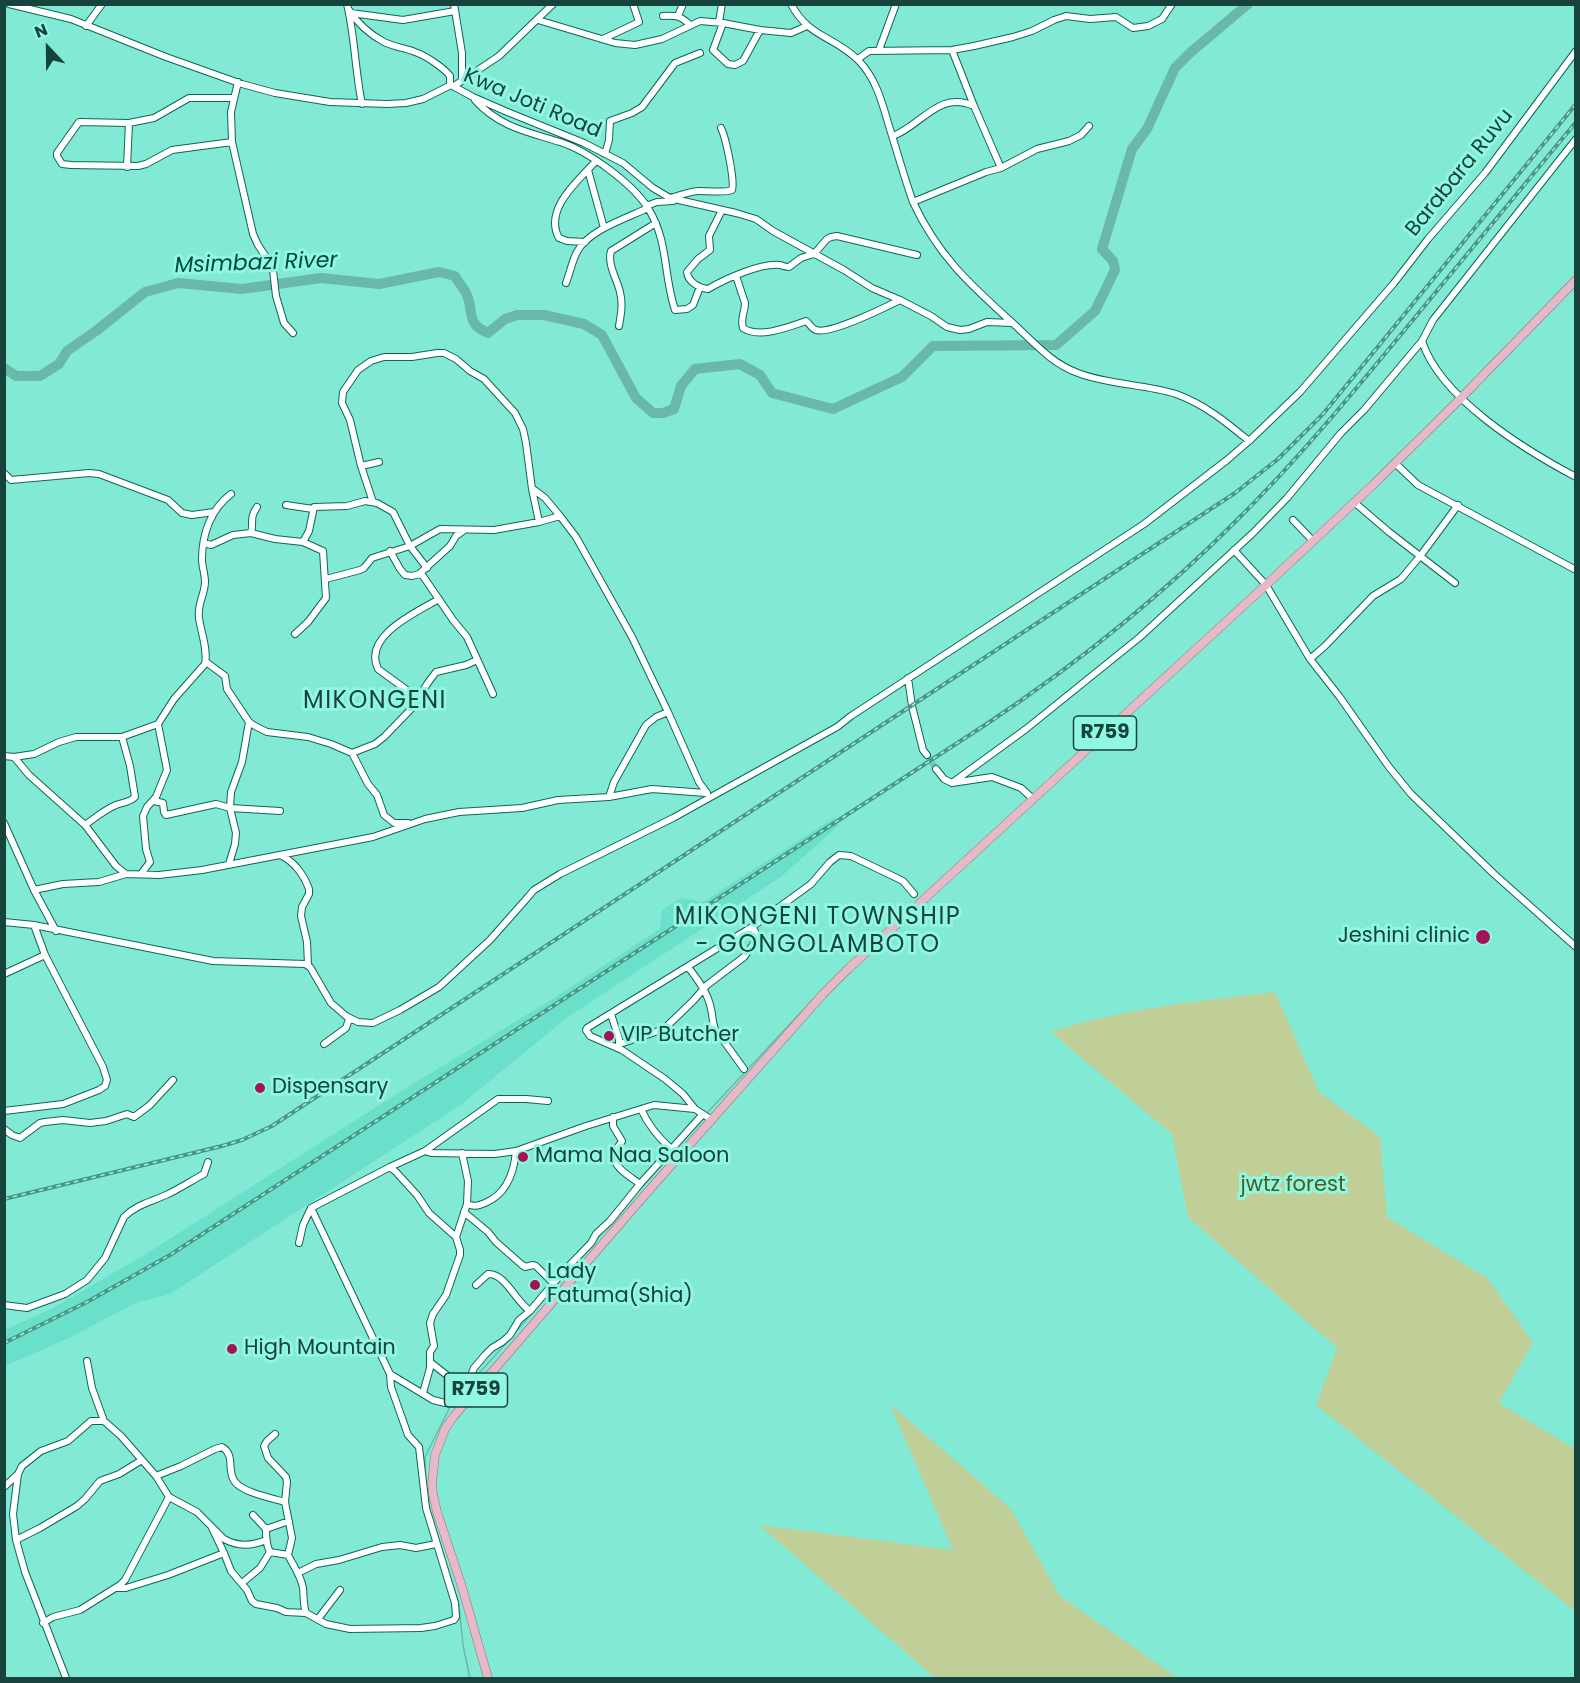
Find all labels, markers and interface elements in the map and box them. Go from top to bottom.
north arrow [18,18,78,78]
text: N [31,18,51,44]
street label: Kwa Joti Road [459,64,605,144]
street label: Barabara Ruvu [1401,104,1519,242]
water label: Msimbazi River [174,248,338,280]
district label: MIKONGENI [303,688,447,716]
road number: R759 [1074,716,1136,750]
district label: MIKONGENI TOWNSHIP - GONGOLAMBOTO [675,904,961,960]
place label: Jeshini clinic [1338,924,1470,950]
marker: Jeshini clinic [1474,928,1492,946]
place label: VIP Butcher [621,1023,739,1049]
marker: VIP Butcher [602,1029,616,1043]
place label: Dispensary [272,1075,388,1101]
marker: Dispensary [253,1081,267,1095]
place label: Mama Naa Saloon [535,1144,729,1170]
marker: Mama Naa Saloon [516,1150,530,1164]
park label: jwtz forest [1240,1173,1346,1199]
place label: Lady Fatuma(Shia) [547,1260,693,1310]
marker: Lady Fatuma(Shia) [528,1278,542,1292]
place label: High Mountain [244,1336,396,1362]
marker: High Mountain [225,1342,239,1356]
road number: R759 [444,1373,508,1407]

